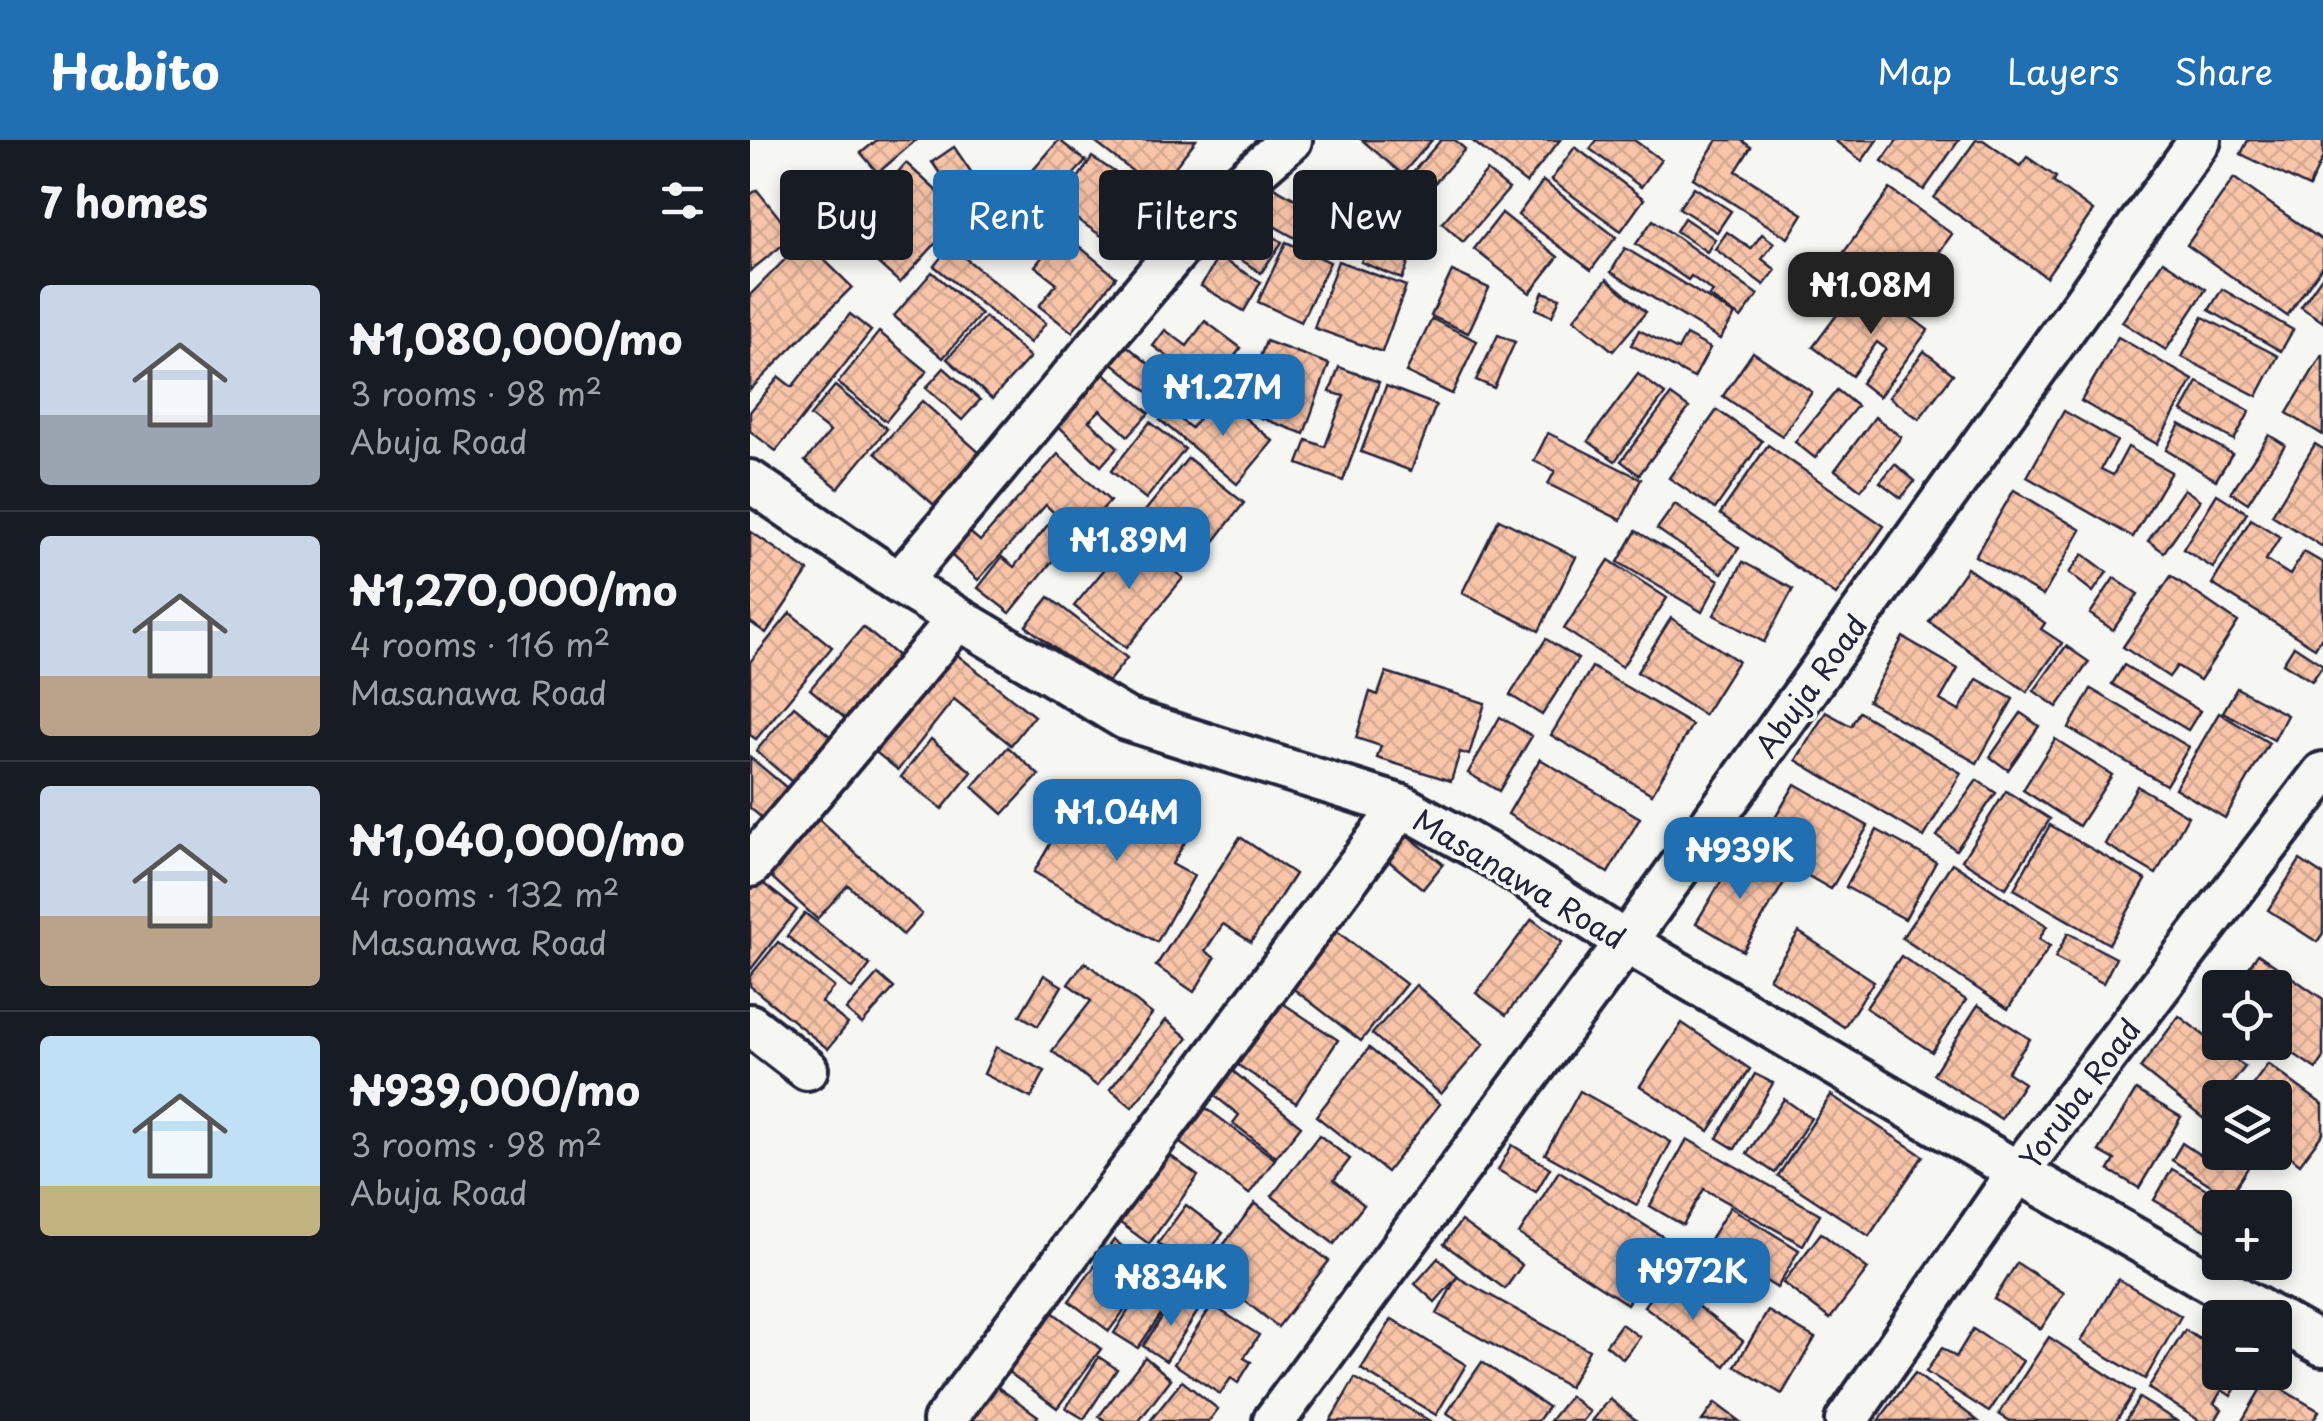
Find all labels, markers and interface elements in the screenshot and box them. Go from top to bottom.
text: Habito [50,34,219,106]
text: Map [1877,44,1952,97]
text: Layers [2007,44,2119,97]
text: Share [2174,44,2273,97]
text: 7 homes [40,169,208,232]
chip: Buy [780,170,913,260]
chip: Rent [933,170,1079,260]
chip: Filters [1099,170,1273,260]
chip: New [1293,170,1437,260]
icon: filters [655,173,710,228]
pin: ₦1.08M [1790,252,1952,337]
text: ₦1.08M [1810,260,1932,308]
text: ₦1,080,000/mo [350,306,682,369]
icon: home [120,325,240,445]
pin: ₦1.27M [1142,354,1304,439]
text: ₦1.27M [1164,362,1282,410]
text: 3 rooms · 98 m² [350,369,602,417]
text: Abuja Road [350,417,528,465]
pin: ₦1.89M [1048,507,1210,592]
text: ₦1.89M [1070,515,1188,563]
text: ₦1,270,000/mo [350,557,678,620]
icon: home [120,576,240,696]
street label: Abuja Road [1743,604,1877,766]
text: 4 rooms · 116 m² [350,620,611,668]
text: Masanawa Road [350,668,607,716]
pin: ₦1.04M [1036,779,1198,864]
text: ₦1.04M [1055,787,1179,835]
street label: Masanawa Road [1405,797,1635,959]
text: ₦1,040,000/mo [350,807,685,870]
pin: ₦939K [1670,817,1810,902]
text: ₦939K [1686,825,1794,873]
icon: home [120,826,240,946]
text: 4 rooms · 132 m² [350,870,620,918]
text: Masanawa Road [350,918,607,966]
map controls [2202,970,2292,1390]
button: locate [2202,970,2292,1060]
street label: Yoruba Road [2007,1008,2151,1178]
text: ₦939,000/mo [350,1057,640,1120]
icon: home [120,1076,240,1196]
button: layers [2202,1080,2292,1170]
text: 3 rooms · 98 m² [350,1120,602,1168]
text: Abuja Road [350,1168,528,1216]
button: + [2202,1190,2292,1280]
pin: ₦972K [1623,1238,1763,1323]
pin: ₦834K [1101,1244,1241,1329]
text: ₦972K [1638,1246,1748,1294]
text: ₦834K [1115,1252,1227,1300]
button: − [2202,1300,2292,1390]

